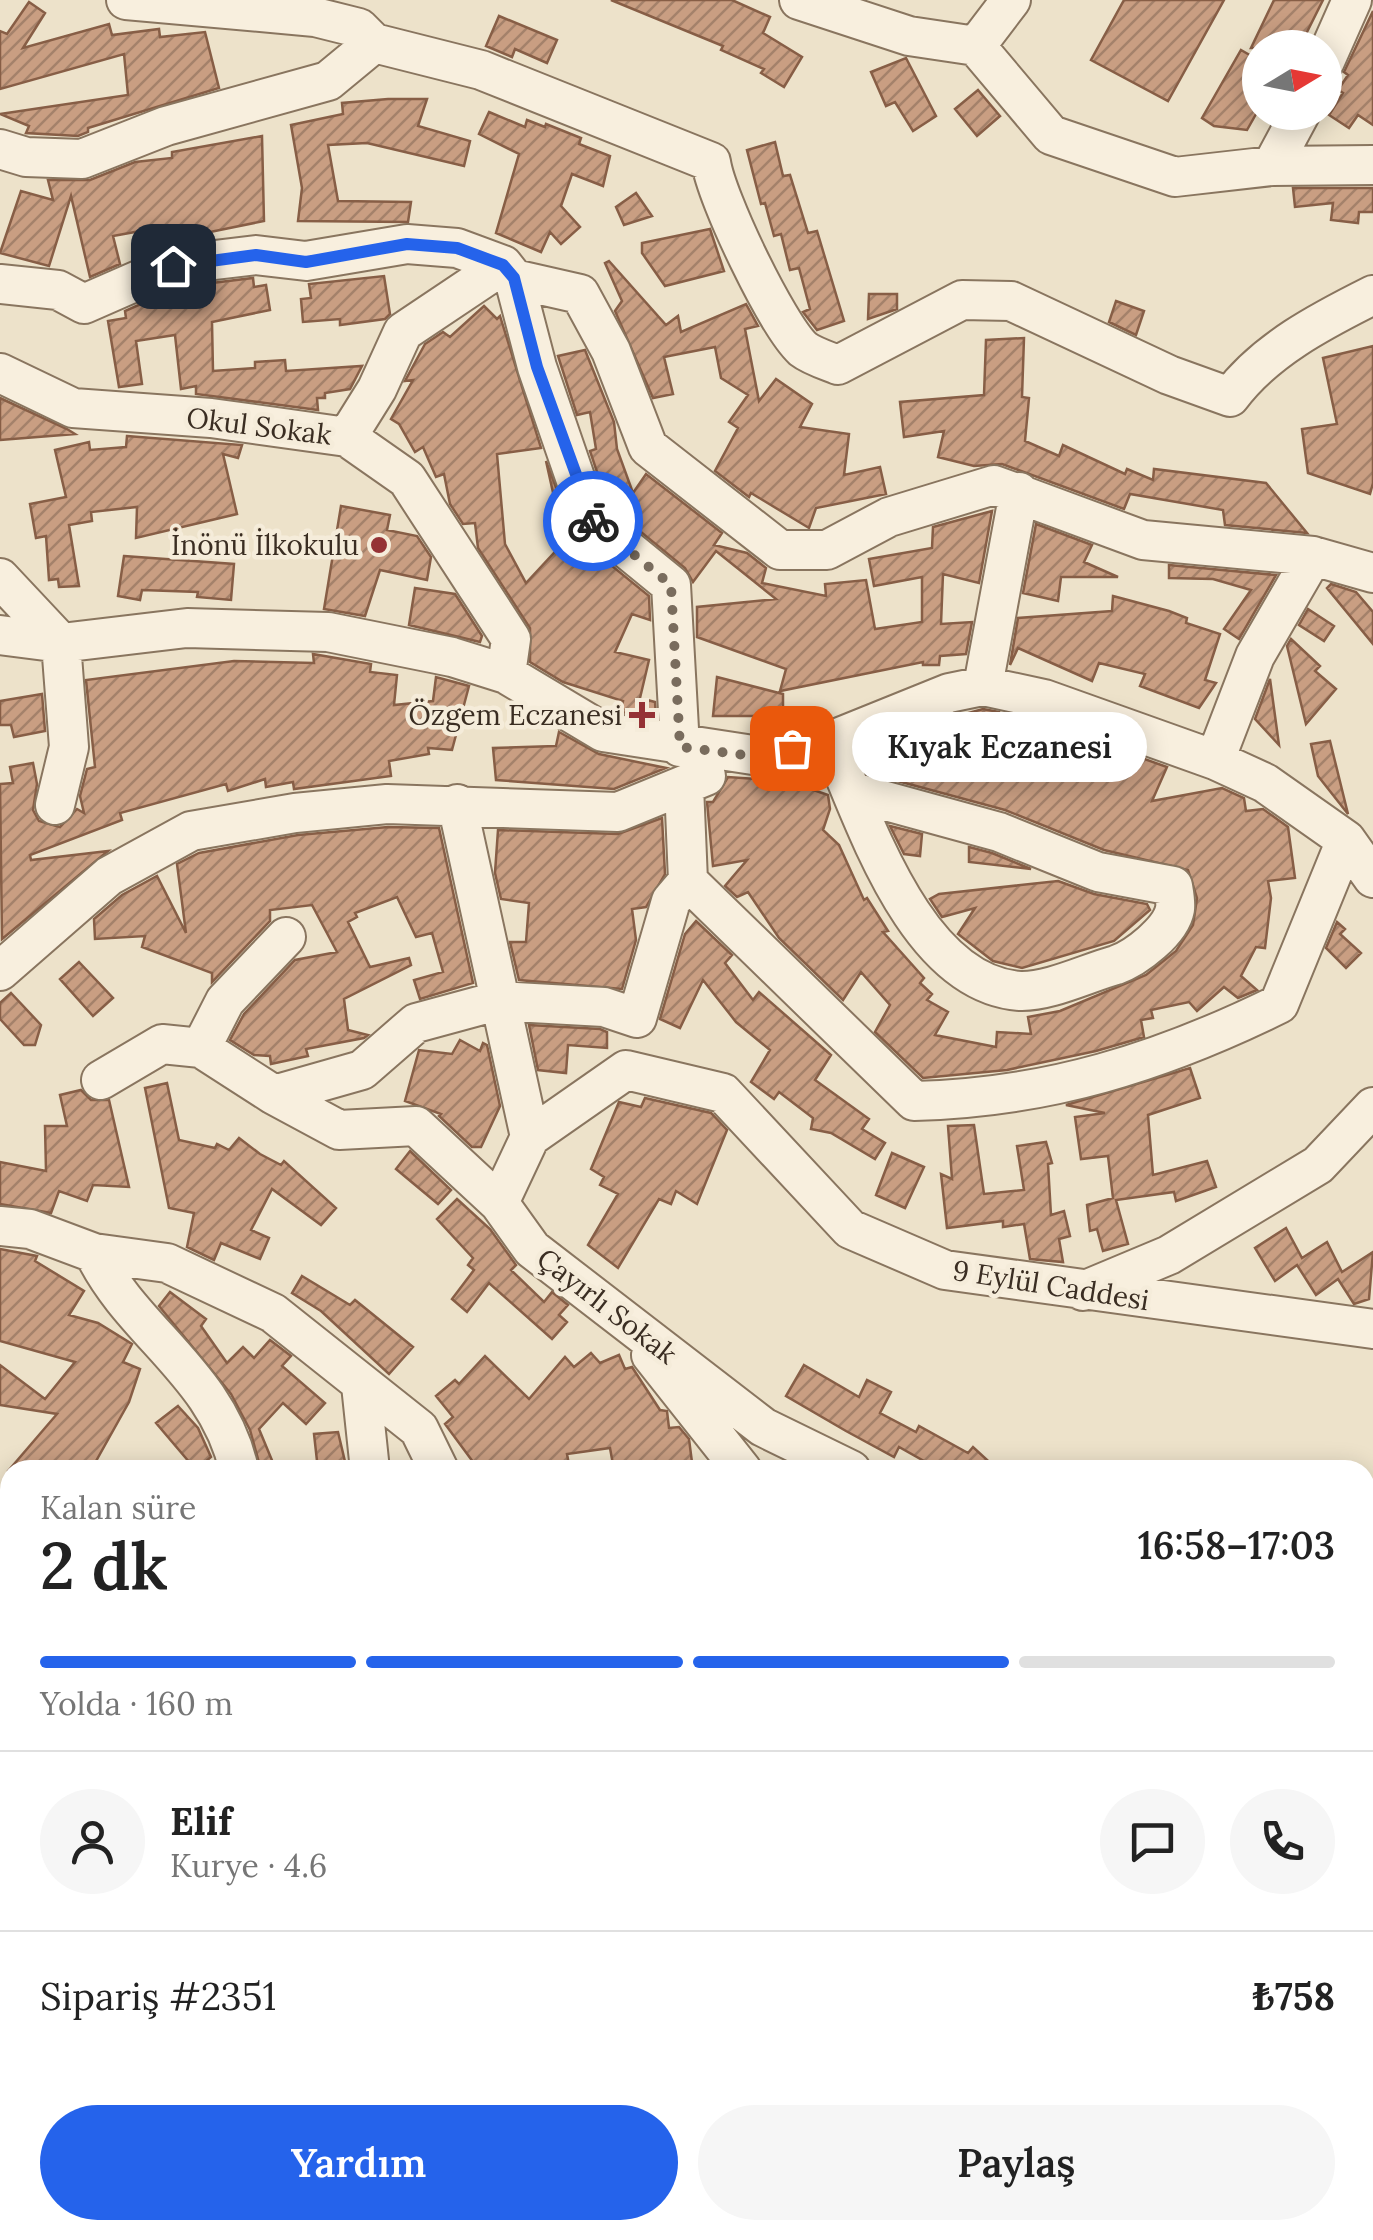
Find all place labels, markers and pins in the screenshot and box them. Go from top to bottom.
pin [131,224,216,309]
place label: İnönü İlkokulu [171,527,359,563]
marker: İnönü İlkokulu [368,534,390,556]
place label: Özgem Eczanesi [409,697,622,733]
marker: Özgem Eczanesi [631,704,653,726]
pin [750,706,835,791]
callout: Kıyak Eczanesi [852,713,1147,783]

